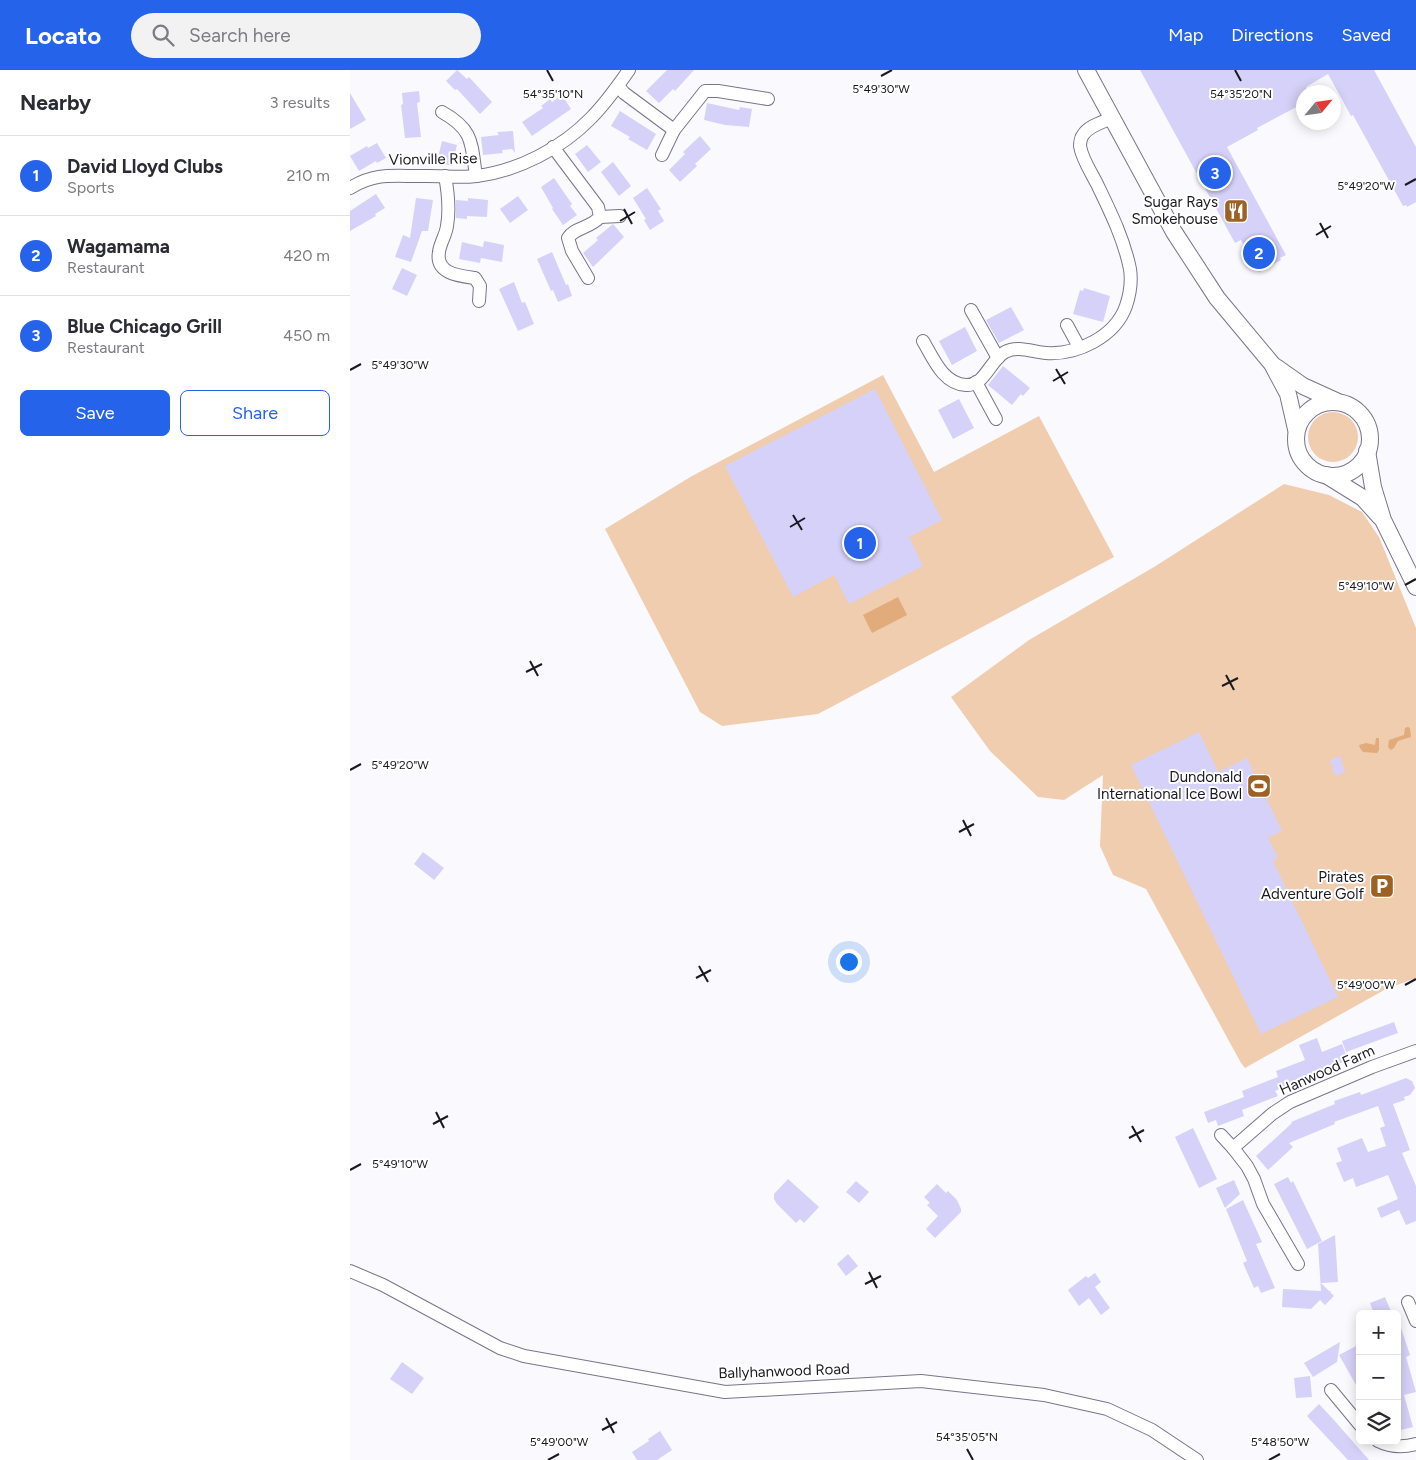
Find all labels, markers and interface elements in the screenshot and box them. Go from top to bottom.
search box [131,13,481,58]
text: Locato [25,21,101,50]
icon: search [149,21,177,49]
text: Search here [189,24,291,47]
text: Map [1168,24,1203,46]
text: Directions [1231,24,1313,46]
text: Saved [1341,24,1391,46]
text: 5°49'30"W [852,82,910,96]
north arrow [1296,85,1341,130]
text: 54°35'10"N [523,87,583,101]
text: 54°35'20"N [1210,87,1272,101]
text: Nearby [20,90,91,115]
text: 3 results [270,93,330,112]
street label: Vionville Rise [389,149,477,169]
pin: 3 [1199,154,1231,192]
text: David Lloyd Clubs [67,155,223,178]
text: 1 [33,166,39,185]
text: 210 m [287,166,330,185]
text: Sports [67,178,114,197]
text: 5°49'20"W [1337,179,1395,193]
place label: Sugar Rays Smokehouse [1131,193,1218,228]
restaurant icon: Sugar Rays Smokehouse [1223,198,1249,224]
pin: 2 [1243,234,1275,272]
text: Wagamama [67,235,170,258]
text: 2 [31,246,41,265]
text: 420 m [283,246,330,265]
text: Restaurant [67,258,145,277]
text: Blue Chicago Grill [67,315,222,338]
text: 3 [32,326,40,345]
text: 450 m [283,326,330,345]
text: Restaurant [67,338,145,357]
text: 5°49'30"W [371,358,429,372]
button: Save [20,390,170,436]
button: Share [180,390,330,436]
pin: 1 [844,524,876,562]
text: 5°49'10"W [1338,579,1394,593]
text: 5°49'20"W [371,758,429,772]
place label: Dundonald International Ice Bowl [1097,768,1242,803]
sports icon: Dundonald International Ice Bowl [1246,773,1272,799]
place label: Pirates Adventure Golf [1261,868,1364,903]
parking icon: Pirates Adventure Golf [1369,873,1395,899]
your location [836,949,862,975]
text: 5°49'00"W [1337,978,1396,992]
street label: Hanwood Farm [1277,1041,1377,1099]
text: 5°49'10"W [372,1157,428,1171]
map controls [1356,1310,1401,1445]
button: + [1356,1310,1401,1355]
button: − [1356,1355,1401,1400]
street label: Ballyhanwood Road [718,1360,850,1382]
button: layers [1356,1400,1401,1445]
text: 54°35'05"N [936,1430,998,1444]
text: 5°49'00"W [530,1435,589,1449]
text: 5°48'50"W [1251,1435,1310,1449]

